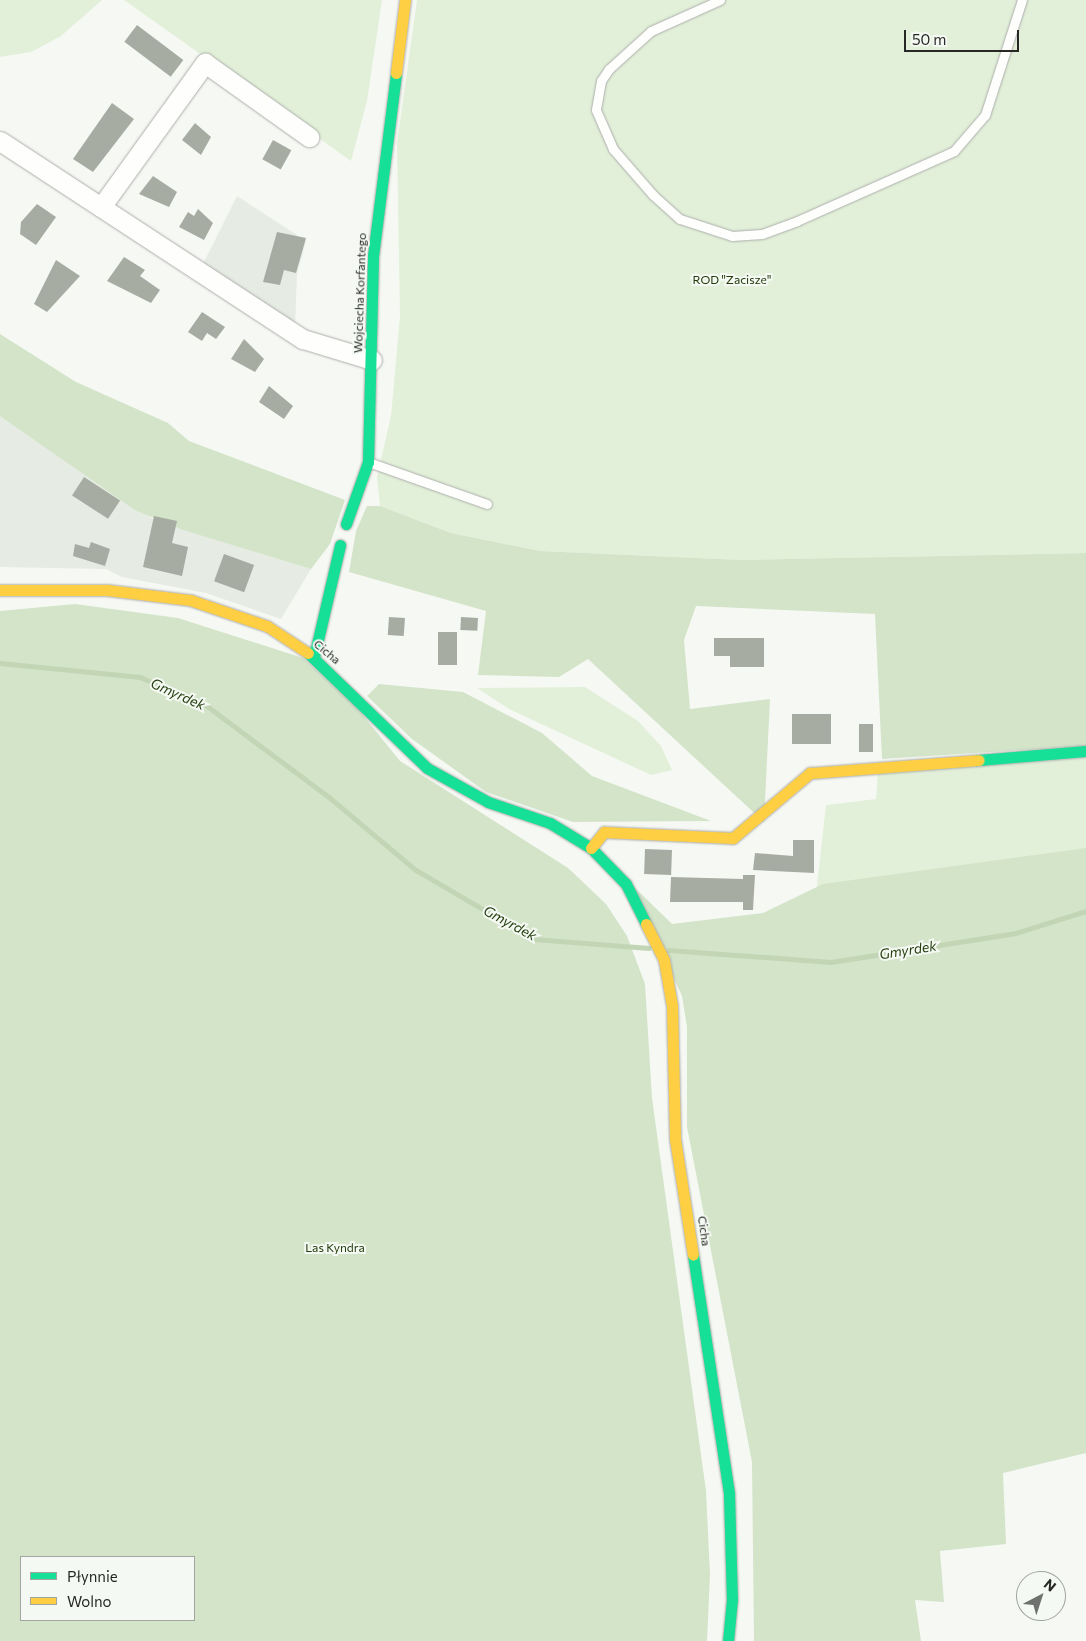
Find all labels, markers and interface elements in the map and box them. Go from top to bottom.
scale bar [906,20,1021,52]
text: 50 m [912,30,946,48]
street label: Wojciecha Korfantego [351,233,369,353]
park label: ROD "Zacisze" [693,273,771,287]
street label: Cicha [311,637,343,667]
water label: Gmyrdek [148,675,208,713]
water label: Gmyrdek [481,902,539,944]
water label: Gmyrdek [878,937,938,963]
street label: Cicha [695,1215,713,1247]
park label: Las Kyndra [305,1241,365,1255]
legend [20,1556,195,1621]
text: Płynnie [67,1567,118,1585]
north arrow [1016,1571,1066,1621]
text: N [1041,1575,1060,1595]
text: Wolno [67,1592,112,1610]

